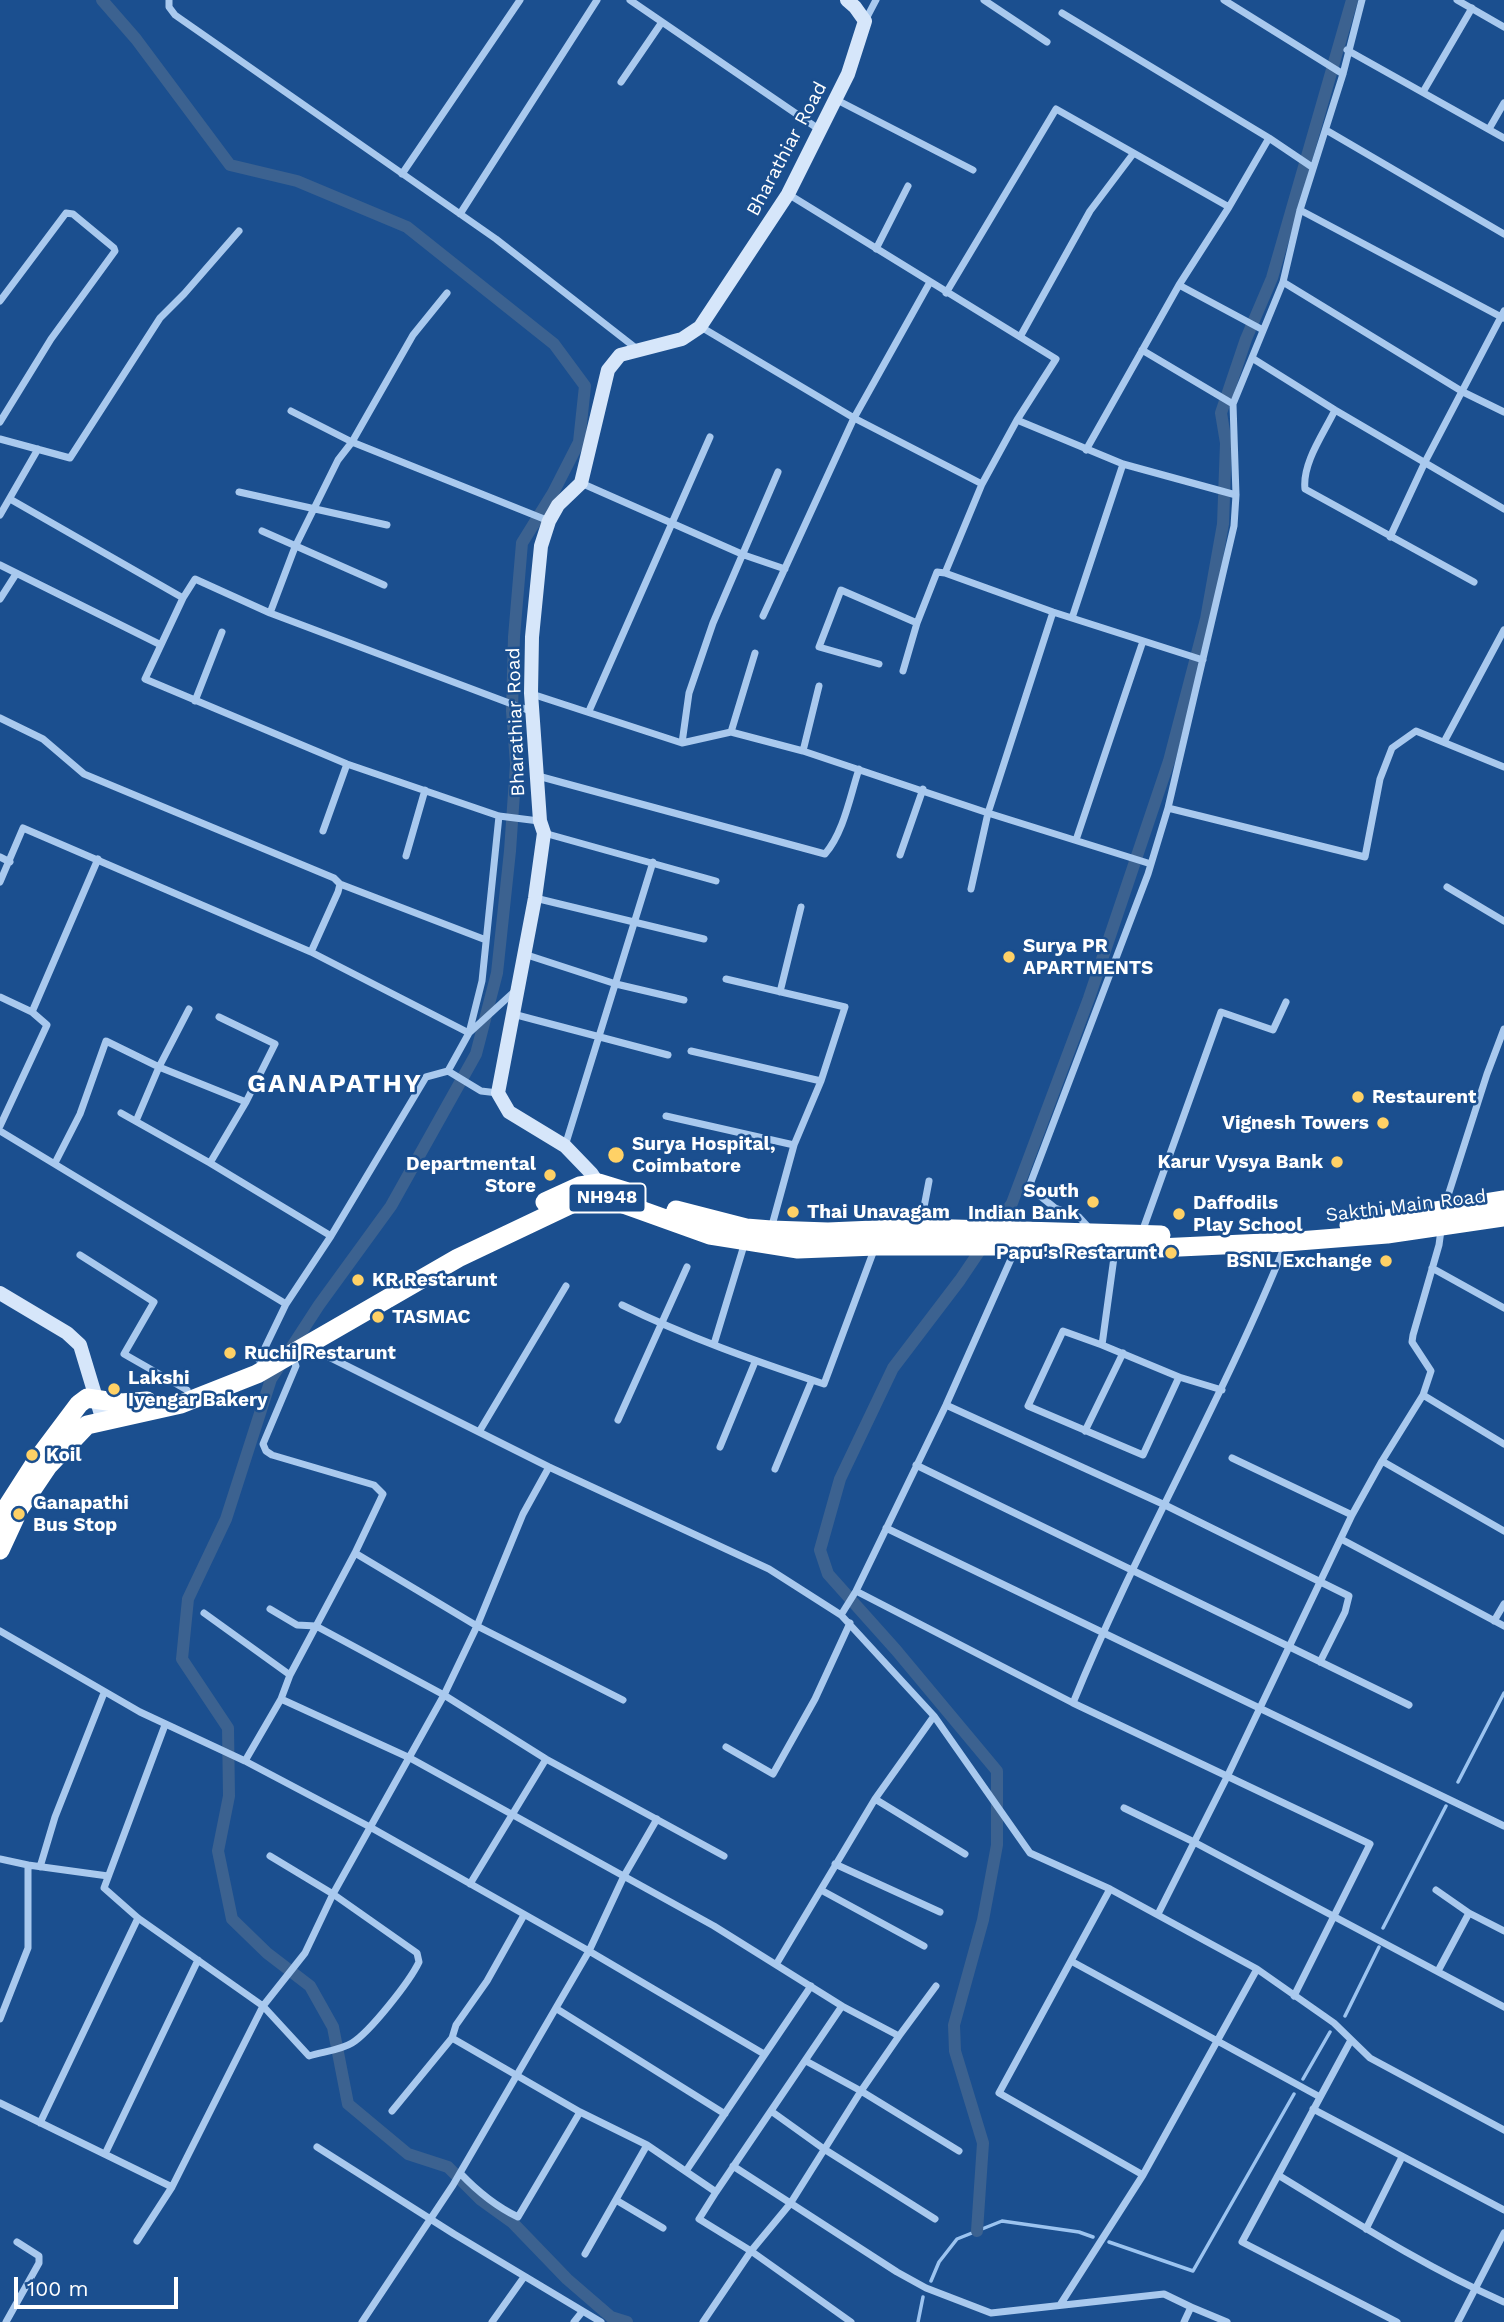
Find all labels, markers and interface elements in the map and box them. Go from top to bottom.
street label: Bharathiar Road [742,78,832,220]
street label: Bharathiar Road [502,647,530,797]
place label: Surya PR APARTMENTS [1023,935,1153,979]
marker: Surya PR APARTMENTS [1001,949,1017,965]
district label: GANAPATHY [248,1068,422,1100]
place label: Restaurent [1372,1086,1476,1108]
marker: Restaurent [1350,1089,1366,1105]
place label: Vignesh Towers [1222,1112,1369,1134]
marker: Vignesh Towers [1375,1115,1391,1131]
place label: Surya Hospital, Coimbatore [632,1133,776,1177]
marker: Surya Hospital, Coimbatore [606,1145,626,1165]
place label: Karur Vysya Bank [1158,1151,1323,1173]
place label: Departmental Store [406,1153,536,1197]
marker: Karur Vysya Bank [1329,1154,1345,1170]
marker: Departmental Store [542,1167,558,1183]
place label: South Indian Bank [968,1180,1079,1224]
road number: NH948 [568,1184,646,1212]
street label: Sakthi Main Road [1325,1185,1487,1227]
place label: Daffodils Play School [1193,1192,1302,1236]
marker: South Indian Bank [1085,1194,1101,1210]
place label: Thai Unavagam [807,1201,950,1223]
marker: Thai Unavagam [785,1204,801,1220]
marker: Daffodils Play School [1171,1206,1187,1222]
place label: Papu's Restarunt [996,1242,1157,1264]
marker: Papu's Restarunt [1163,1245,1179,1261]
place label: BSNL Exchange [1226,1250,1372,1272]
marker: BSNL Exchange [1378,1253,1394,1269]
place label: KR Restarunt [372,1269,497,1291]
marker: KR Restarunt [350,1272,366,1288]
place label: TASMAC [392,1306,471,1328]
marker: TASMAC [370,1309,386,1325]
place label: Ruchi Restarunt [244,1342,396,1364]
marker: Ruchi Restarunt [222,1345,238,1361]
place label: Lakshi Iyengar Bakery [128,1367,268,1411]
marker: Lakshi Iyengar Bakery [106,1381,122,1397]
place label: Koil [46,1444,82,1466]
marker: Koil [24,1447,40,1463]
place label: Ganapathi Bus Stop [33,1492,129,1536]
marker: Ganapathi Bus Stop [11,1506,27,1522]
scale bar [18,2262,182,2306]
text: 100 m [27,2276,89,2301]

